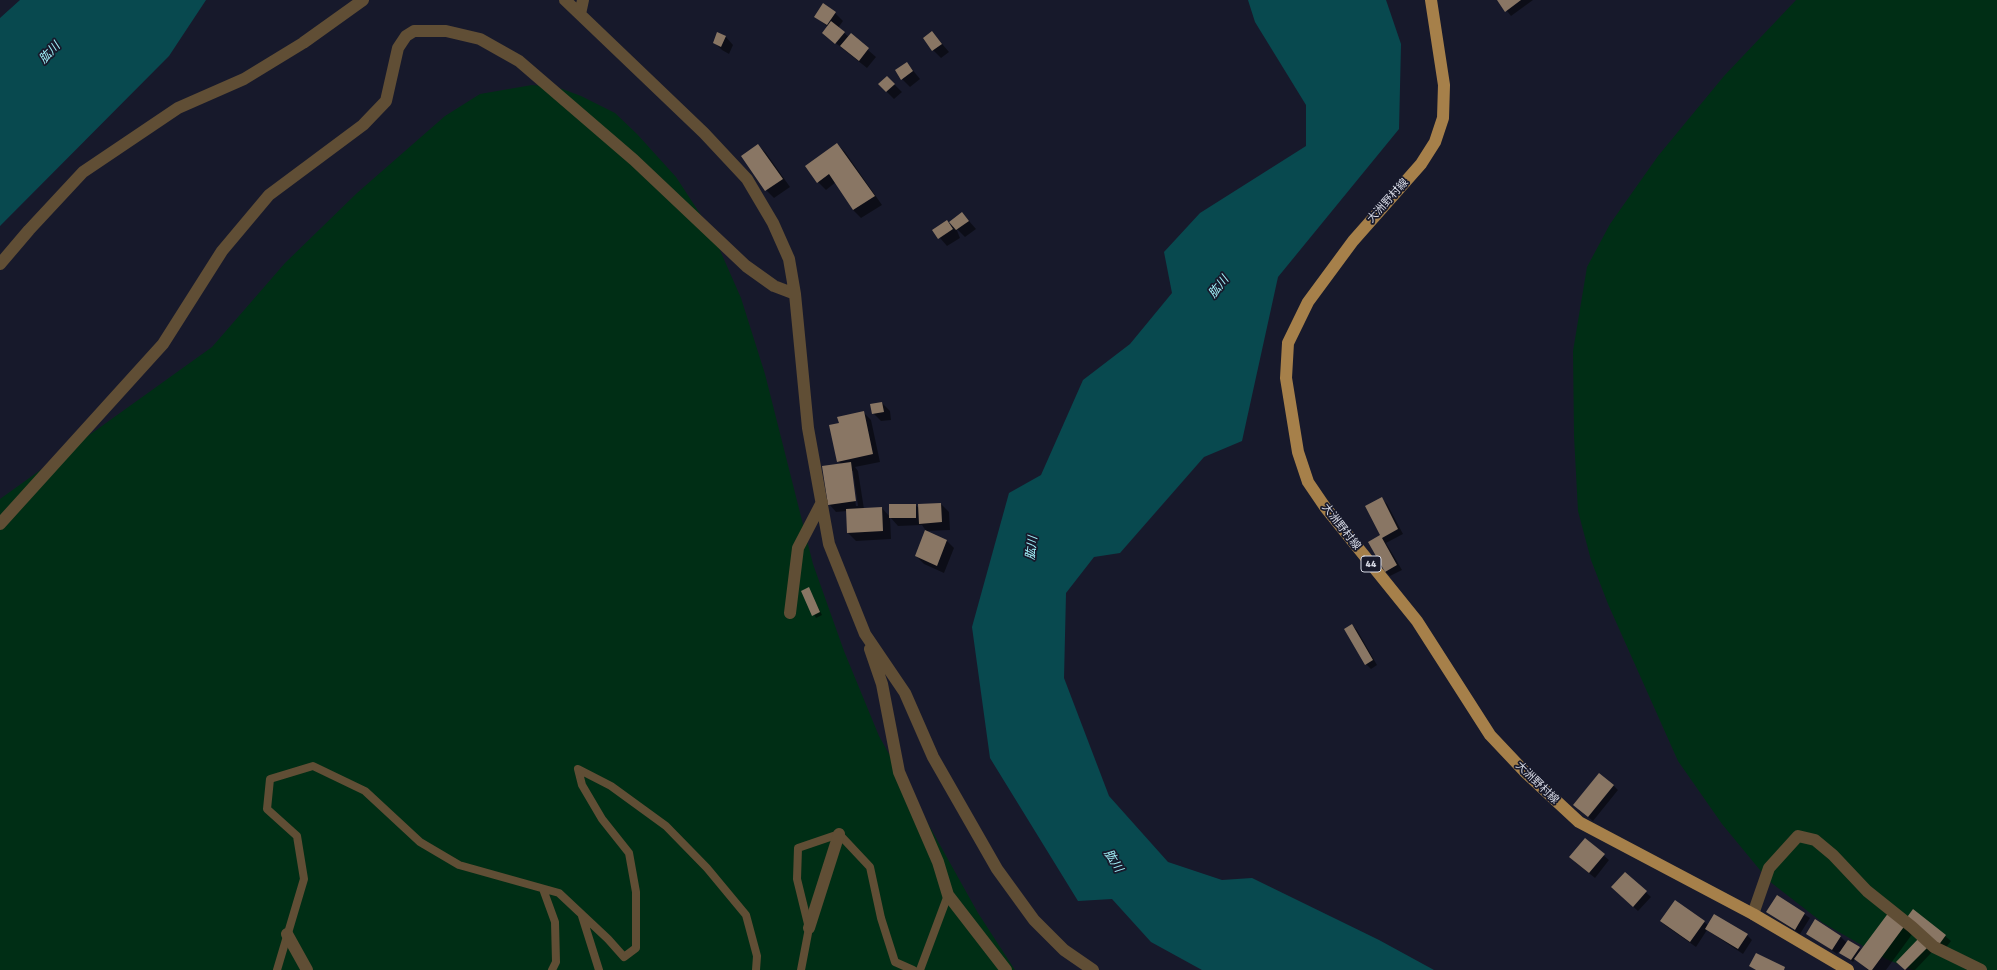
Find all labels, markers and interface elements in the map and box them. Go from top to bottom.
water label: 肱川 [37,39,63,67]
street label: 大洲野村線 [1365,176,1411,226]
water label: 肱川 [1206,273,1232,301]
street label: 大洲野村線 [1319,501,1363,553]
water label: 肱川 [1023,535,1041,561]
road number: 44 [1361,556,1381,572]
street label: 大洲野村線 [1513,759,1561,807]
water label: 肱川 [1101,847,1125,875]

